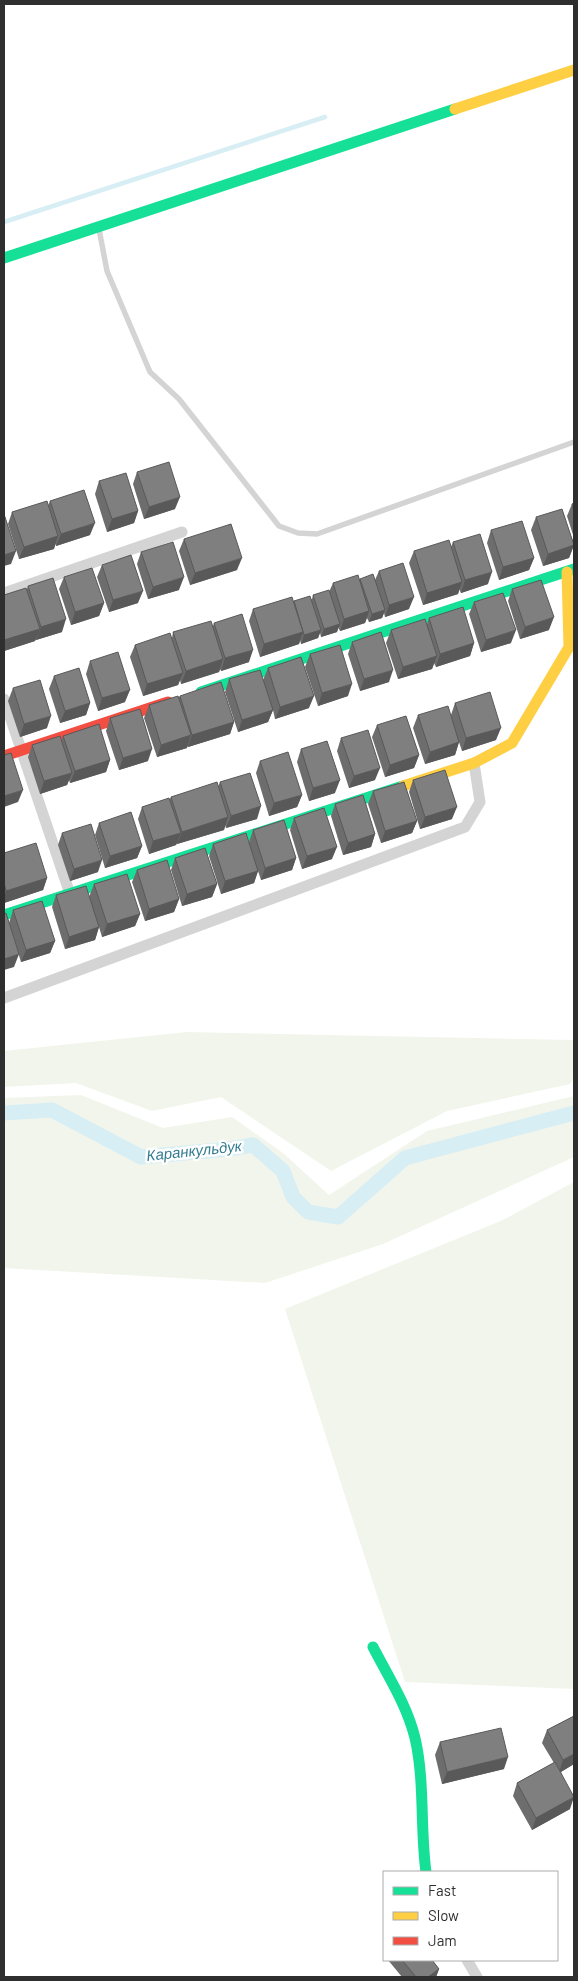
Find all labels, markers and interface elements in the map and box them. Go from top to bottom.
water label: Каранкульдук [146,1136,243,1164]
legend [383,1871,558,1961]
text: Fast [428,1881,456,1899]
text: Slow [428,1906,459,1924]
text: Jam [428,1931,457,1949]

